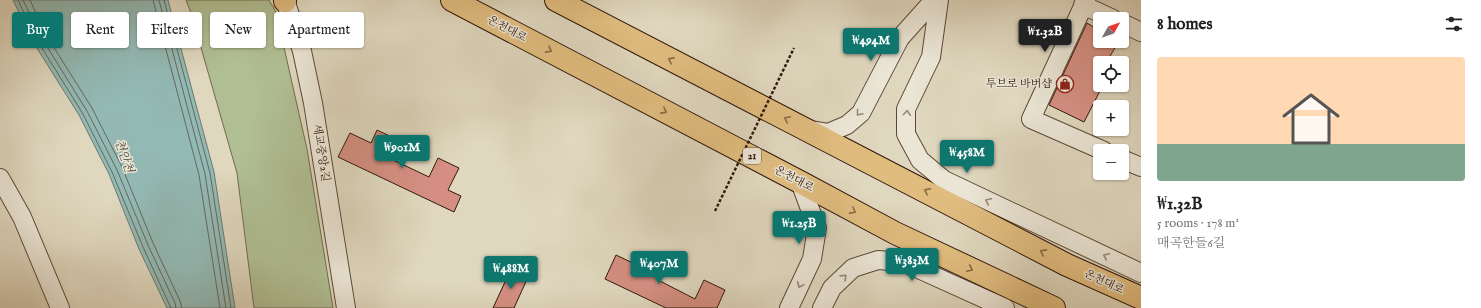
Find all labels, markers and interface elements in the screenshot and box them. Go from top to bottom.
chip: Buy [12,12,63,48]
chip: Rent [71,12,129,48]
chip: Filters [137,12,202,48]
chip: New [210,12,266,48]
chip: Apartment [274,12,364,48]
north arrow [1093,12,1129,48]
map controls [1093,12,1129,180]
street label: 온천대로 [485,13,529,45]
icon: filters [1443,13,1465,35]
text: 8 homes [1157,14,1212,35]
pin: ₩1.32B [1012,19,1078,53]
text: ₩1.32B [1028,23,1062,40]
pin: ₩494M [843,28,899,62]
text: ₩494M [852,32,890,49]
one-way arrow [545,46,552,53]
button: locate [1093,56,1129,92]
one-way arrow [668,57,676,64]
shop icon: 투브로 바버샵 [1055,74,1075,94]
place label: 투브로 바버샵 [986,77,1052,91]
icon: home [1275,83,1347,155]
button: + [1093,100,1129,136]
one-way arrow [660,106,667,113]
one-way arrow [857,109,864,116]
one-way arrow [902,110,911,117]
one-way arrow [784,116,791,124]
street label: 세교중앙2길 [310,123,332,183]
pin: ₩901M [374,135,430,169]
water label: 천안천 [111,137,137,176]
text: ₩901M [384,139,420,156]
pin: ₩458M [939,140,995,174]
text: ₩458M [949,144,985,161]
button: − [1093,144,1129,180]
road number: 21 [743,148,761,164]
street label: 온천대로 [772,163,816,195]
one-way arrow [924,189,932,196]
text: ₩1.32B [1157,194,1203,215]
one-way arrow [985,198,992,206]
one-way arrow [849,206,857,213]
pin: ₩1.25B [766,211,832,245]
text: ₩1.25B [782,215,816,232]
text: 5 rooms · 178 m² [1157,215,1239,232]
text: 매곡한들6길 [1157,235,1225,252]
pin: ₩383M [884,248,940,282]
one-way arrow [1039,249,1047,256]
pin: ₩407M [631,251,687,285]
text: ₩383M [895,252,929,269]
one-way arrow [1102,253,1110,261]
text: ₩407M [640,255,678,272]
pin: ₩488M [483,256,539,290]
text: ₩488M [493,260,529,277]
one-way arrow [965,264,973,272]
street label: 온천대로 [1082,267,1127,297]
one-way arrow [839,274,847,281]
one-way arrow [797,281,805,288]

